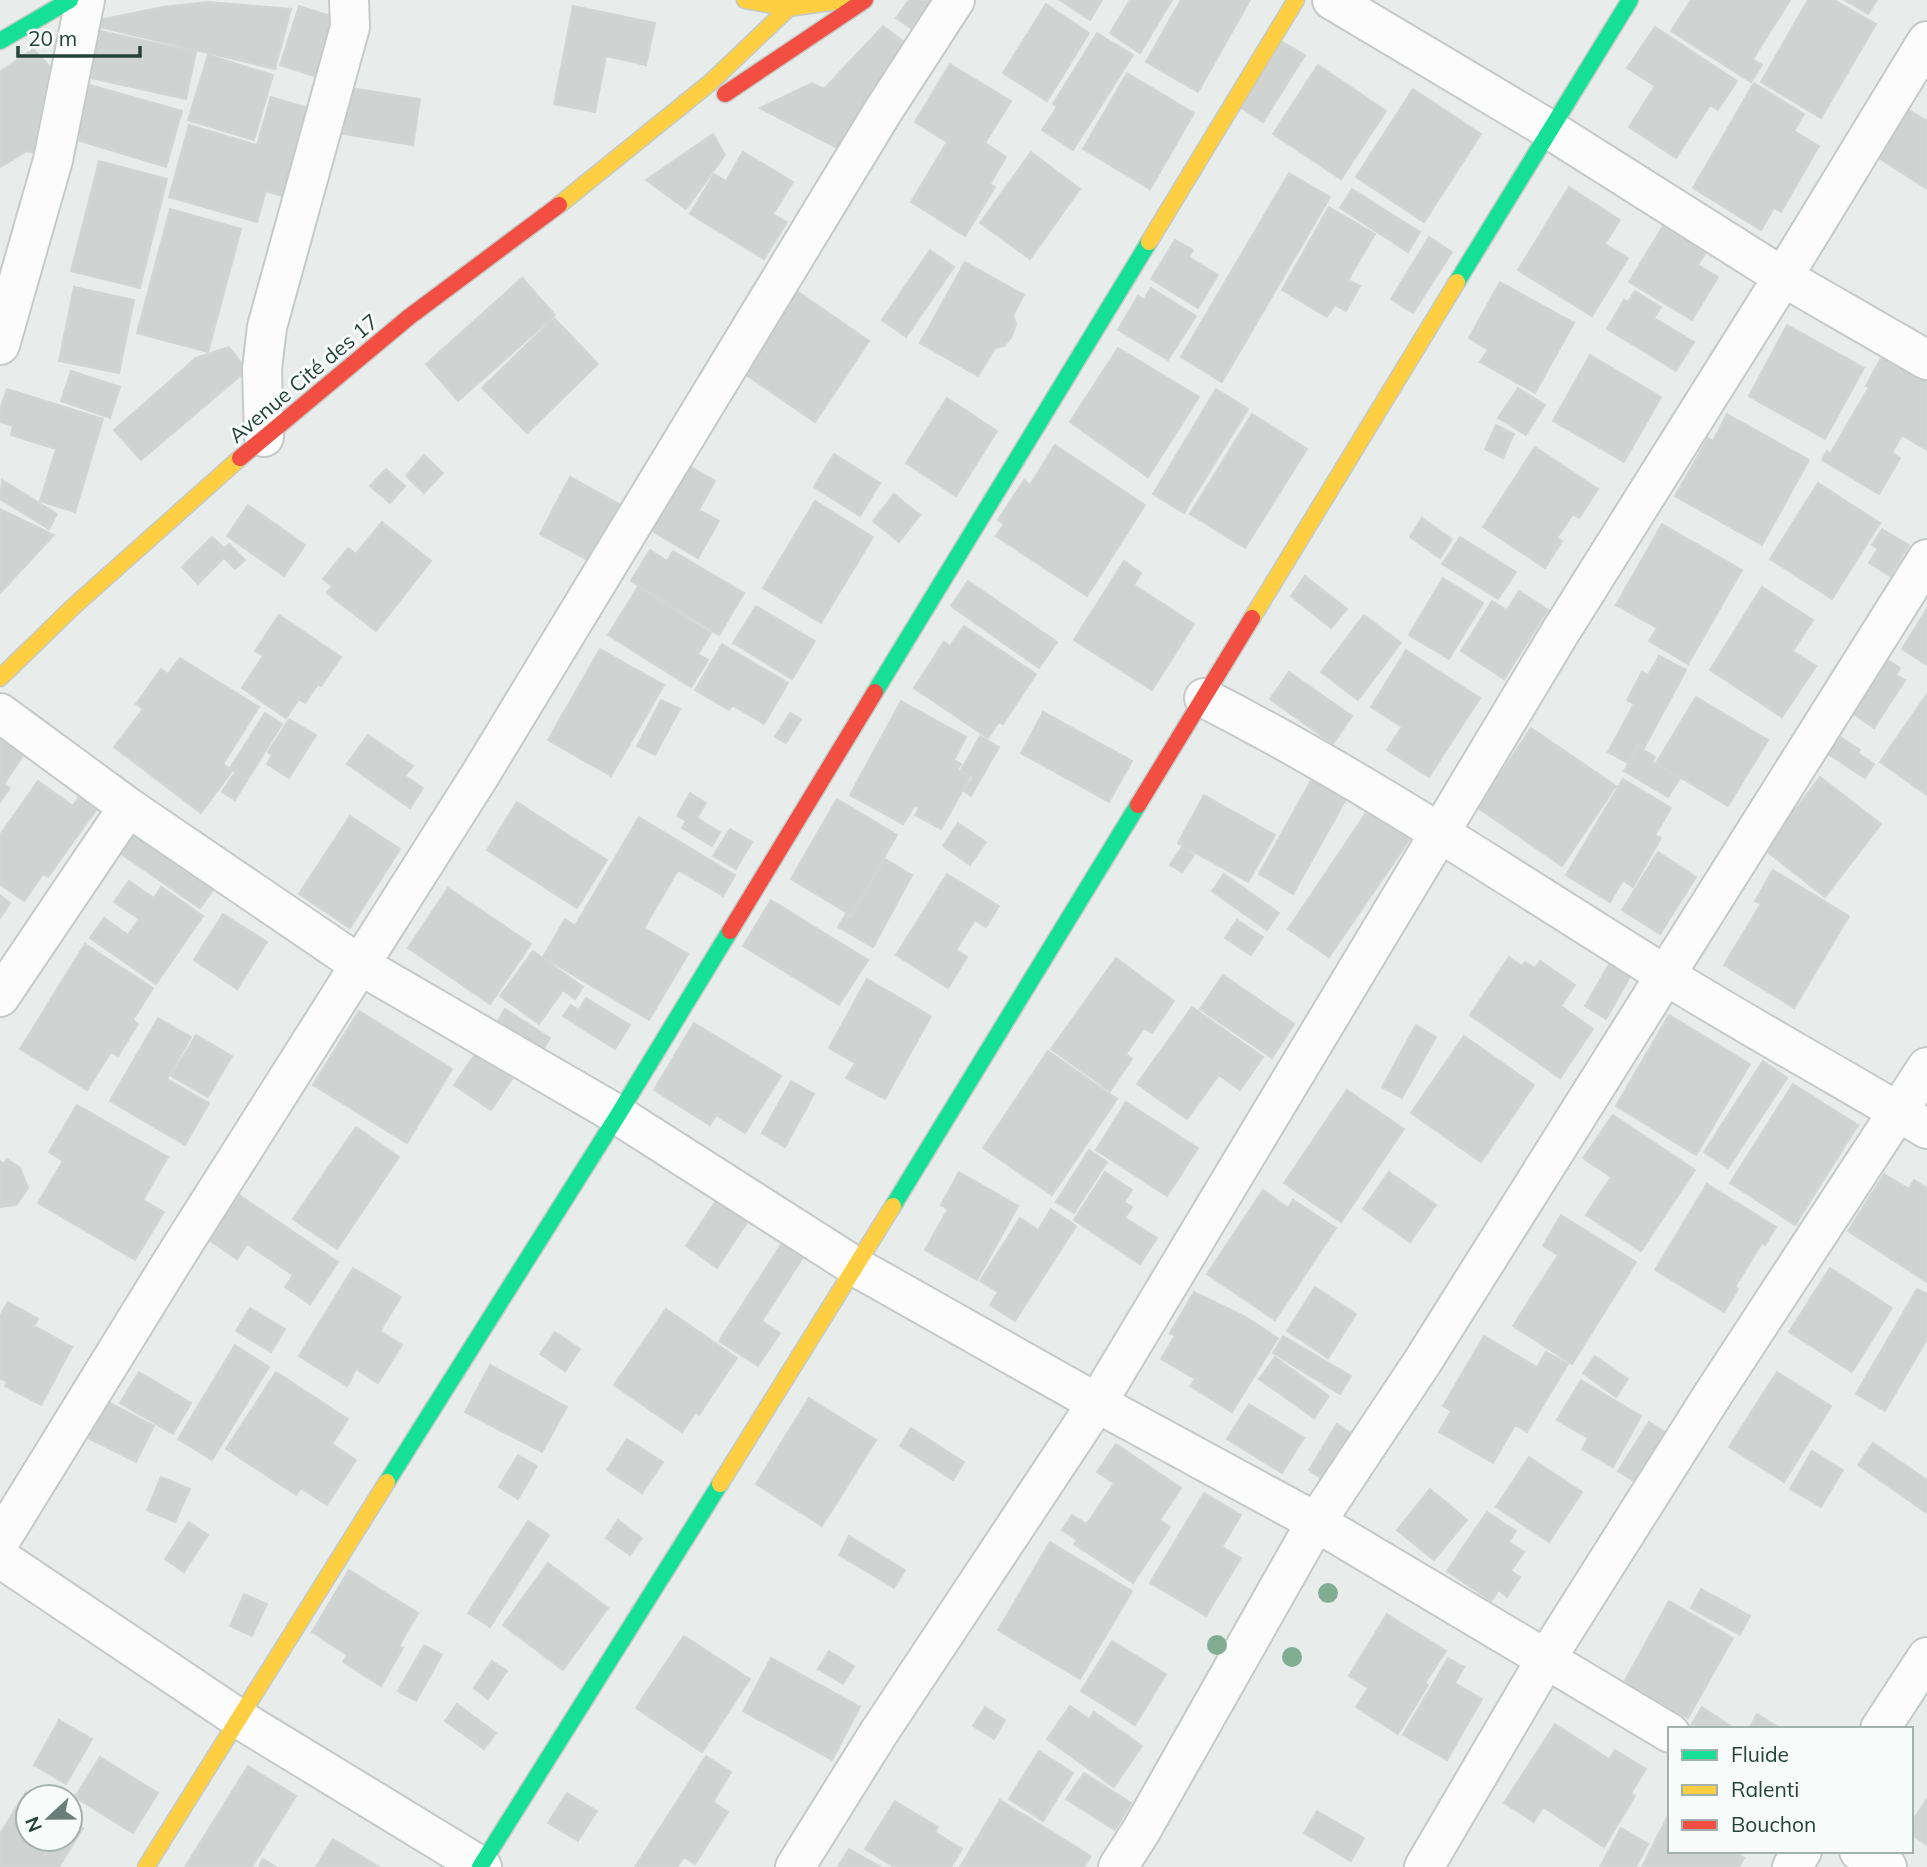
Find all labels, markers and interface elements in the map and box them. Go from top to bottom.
scale bar [18,14,140,58]
text: 20 m [28,25,77,51]
street label: Avenue Cité des 17 [223,308,383,448]
legend [1668,1727,1913,1853]
text: Fluide [1731,1741,1789,1767]
text: Ralenti [1731,1776,1799,1802]
north arrow [14,1783,84,1853]
text: Bouchon [1731,1811,1816,1837]
text: N [19,1813,47,1836]

